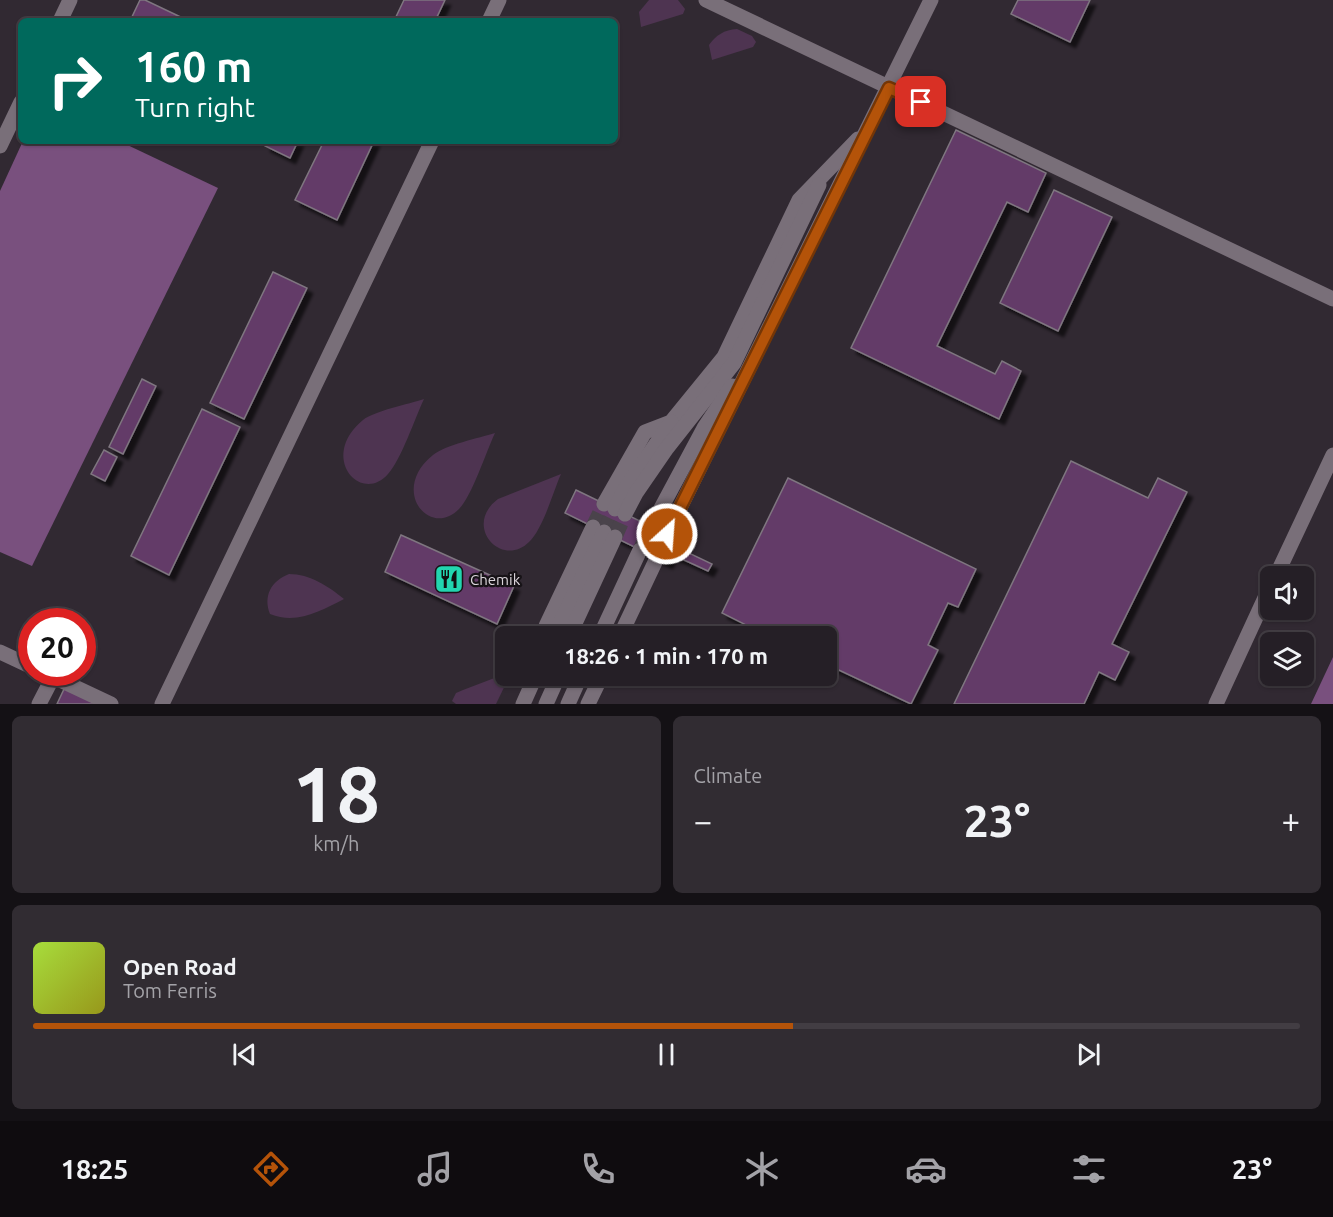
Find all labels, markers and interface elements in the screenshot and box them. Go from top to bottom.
icon: right [36,42,114,120]
text: 160 m [135,43,252,90]
pin [895,76,946,127]
icon: arrive [904,85,937,118]
text: Turn right [135,92,255,122]
position arrow [635,502,699,566]
restaurant icon: Chemik [433,563,465,595]
map controls [1260,566,1314,686]
button: sound [1260,566,1314,620]
place label: Chemik [470,571,521,588]
speed limit sign: 20 [18,608,96,686]
button: layers [1260,632,1314,686]
text: 18:26 · 1 min · 170 m [564,643,768,668]
text: 18 [292,749,380,837]
text: Climate [694,764,762,787]
text: 23° [963,795,1030,846]
text: − [694,802,712,839]
text: + [1281,802,1300,839]
text: km/h [313,832,359,855]
text: Open Road [123,954,237,979]
text: Tom Ferris [123,979,217,1002]
icon: previous [228,1038,261,1071]
icon: pause [650,1038,683,1071]
icon: next [1072,1038,1105,1071]
icon: directions [250,1148,292,1190]
icon: music [414,1148,456,1190]
icon: phone [577,1148,619,1190]
icon: climate [741,1148,783,1190]
icon: car [905,1148,947,1190]
icon: filters [1068,1148,1110,1190]
text: 18:25 [61,1154,128,1184]
text: 23° [1232,1154,1272,1184]

